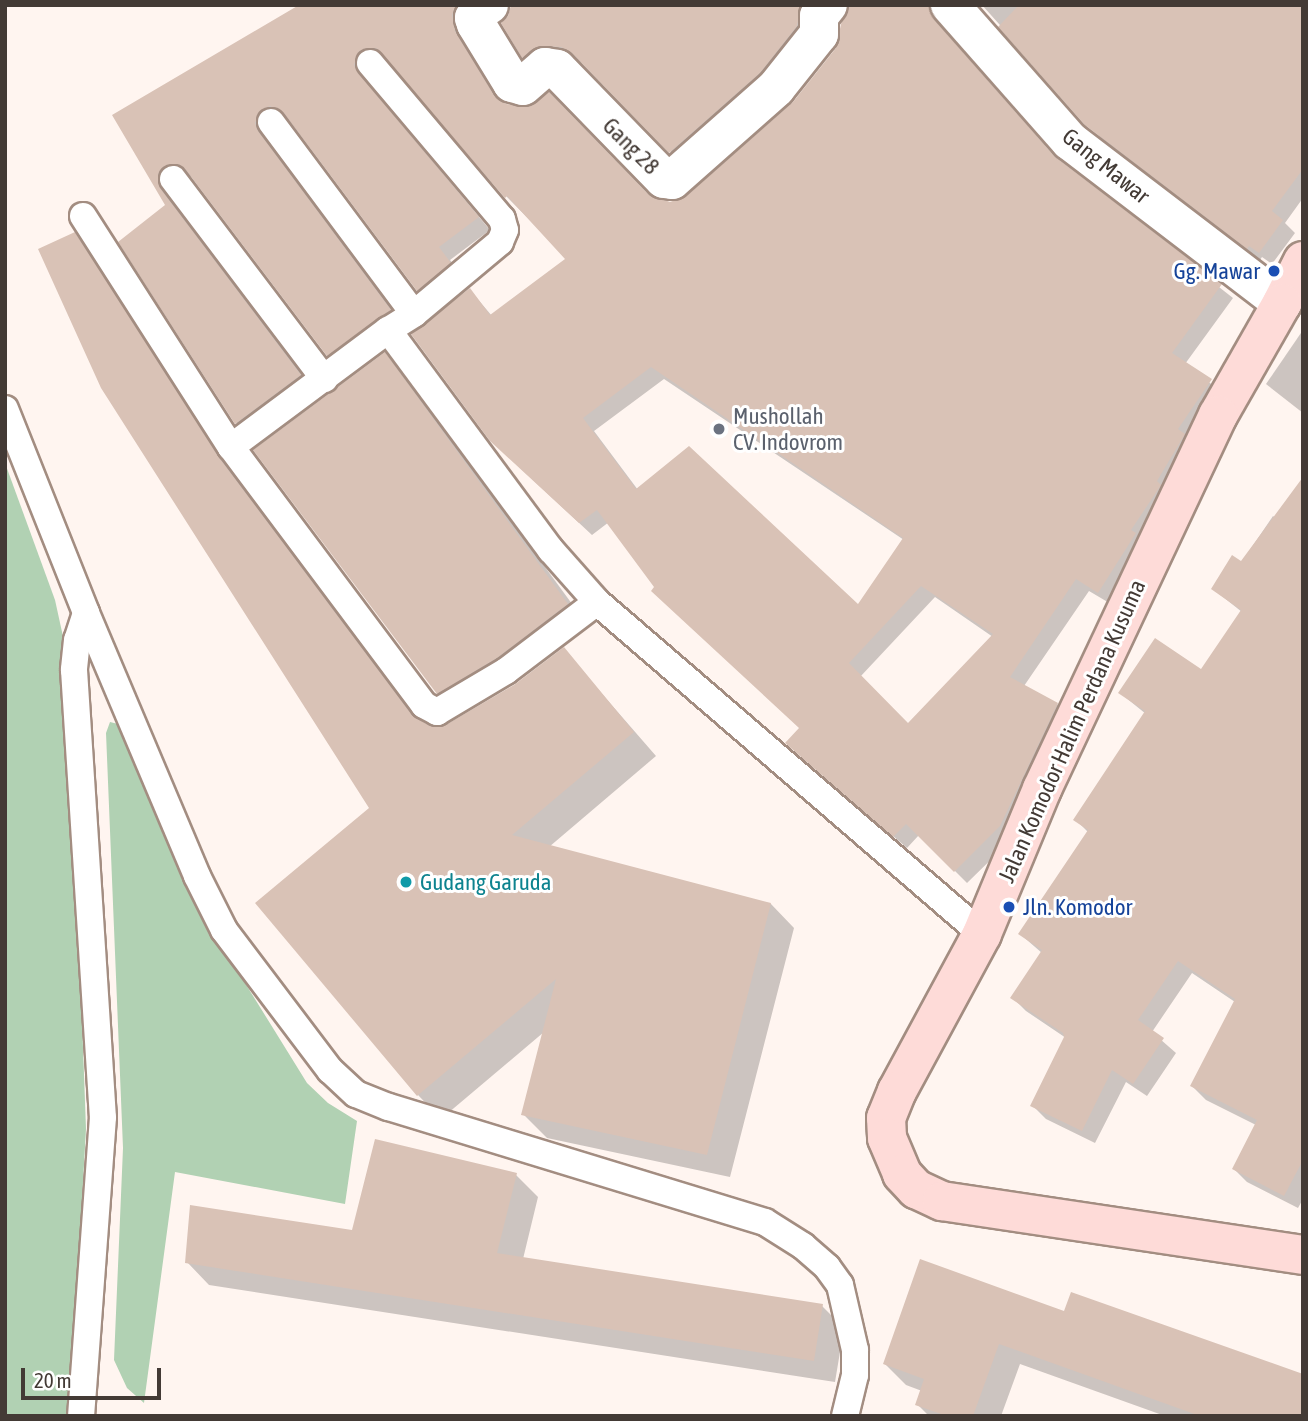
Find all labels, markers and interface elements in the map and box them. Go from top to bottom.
street label: Gang 28 [597,112,665,180]
street label: Gang Mawar [1057,122,1155,210]
place label: Gg. Mawar [1174,257,1260,285]
marker: Gg. Mawar [1266,263,1282,279]
place label: Mushollah CV. Indovrom [733,402,843,456]
marker: Mushollah CV. Indovrom [711,421,727,437]
street label: Jalan Komodor Halim Perdana Kusuma [993,575,1151,887]
place label: Gudang Garuda [420,868,551,896]
marker: Gudang Garuda [398,874,414,890]
place label: Jln. Komodor [1023,893,1132,921]
marker: Jln. Komodor [1001,899,1017,915]
scale bar [24,1354,164,1398]
text: 20 m [34,1368,72,1392]

